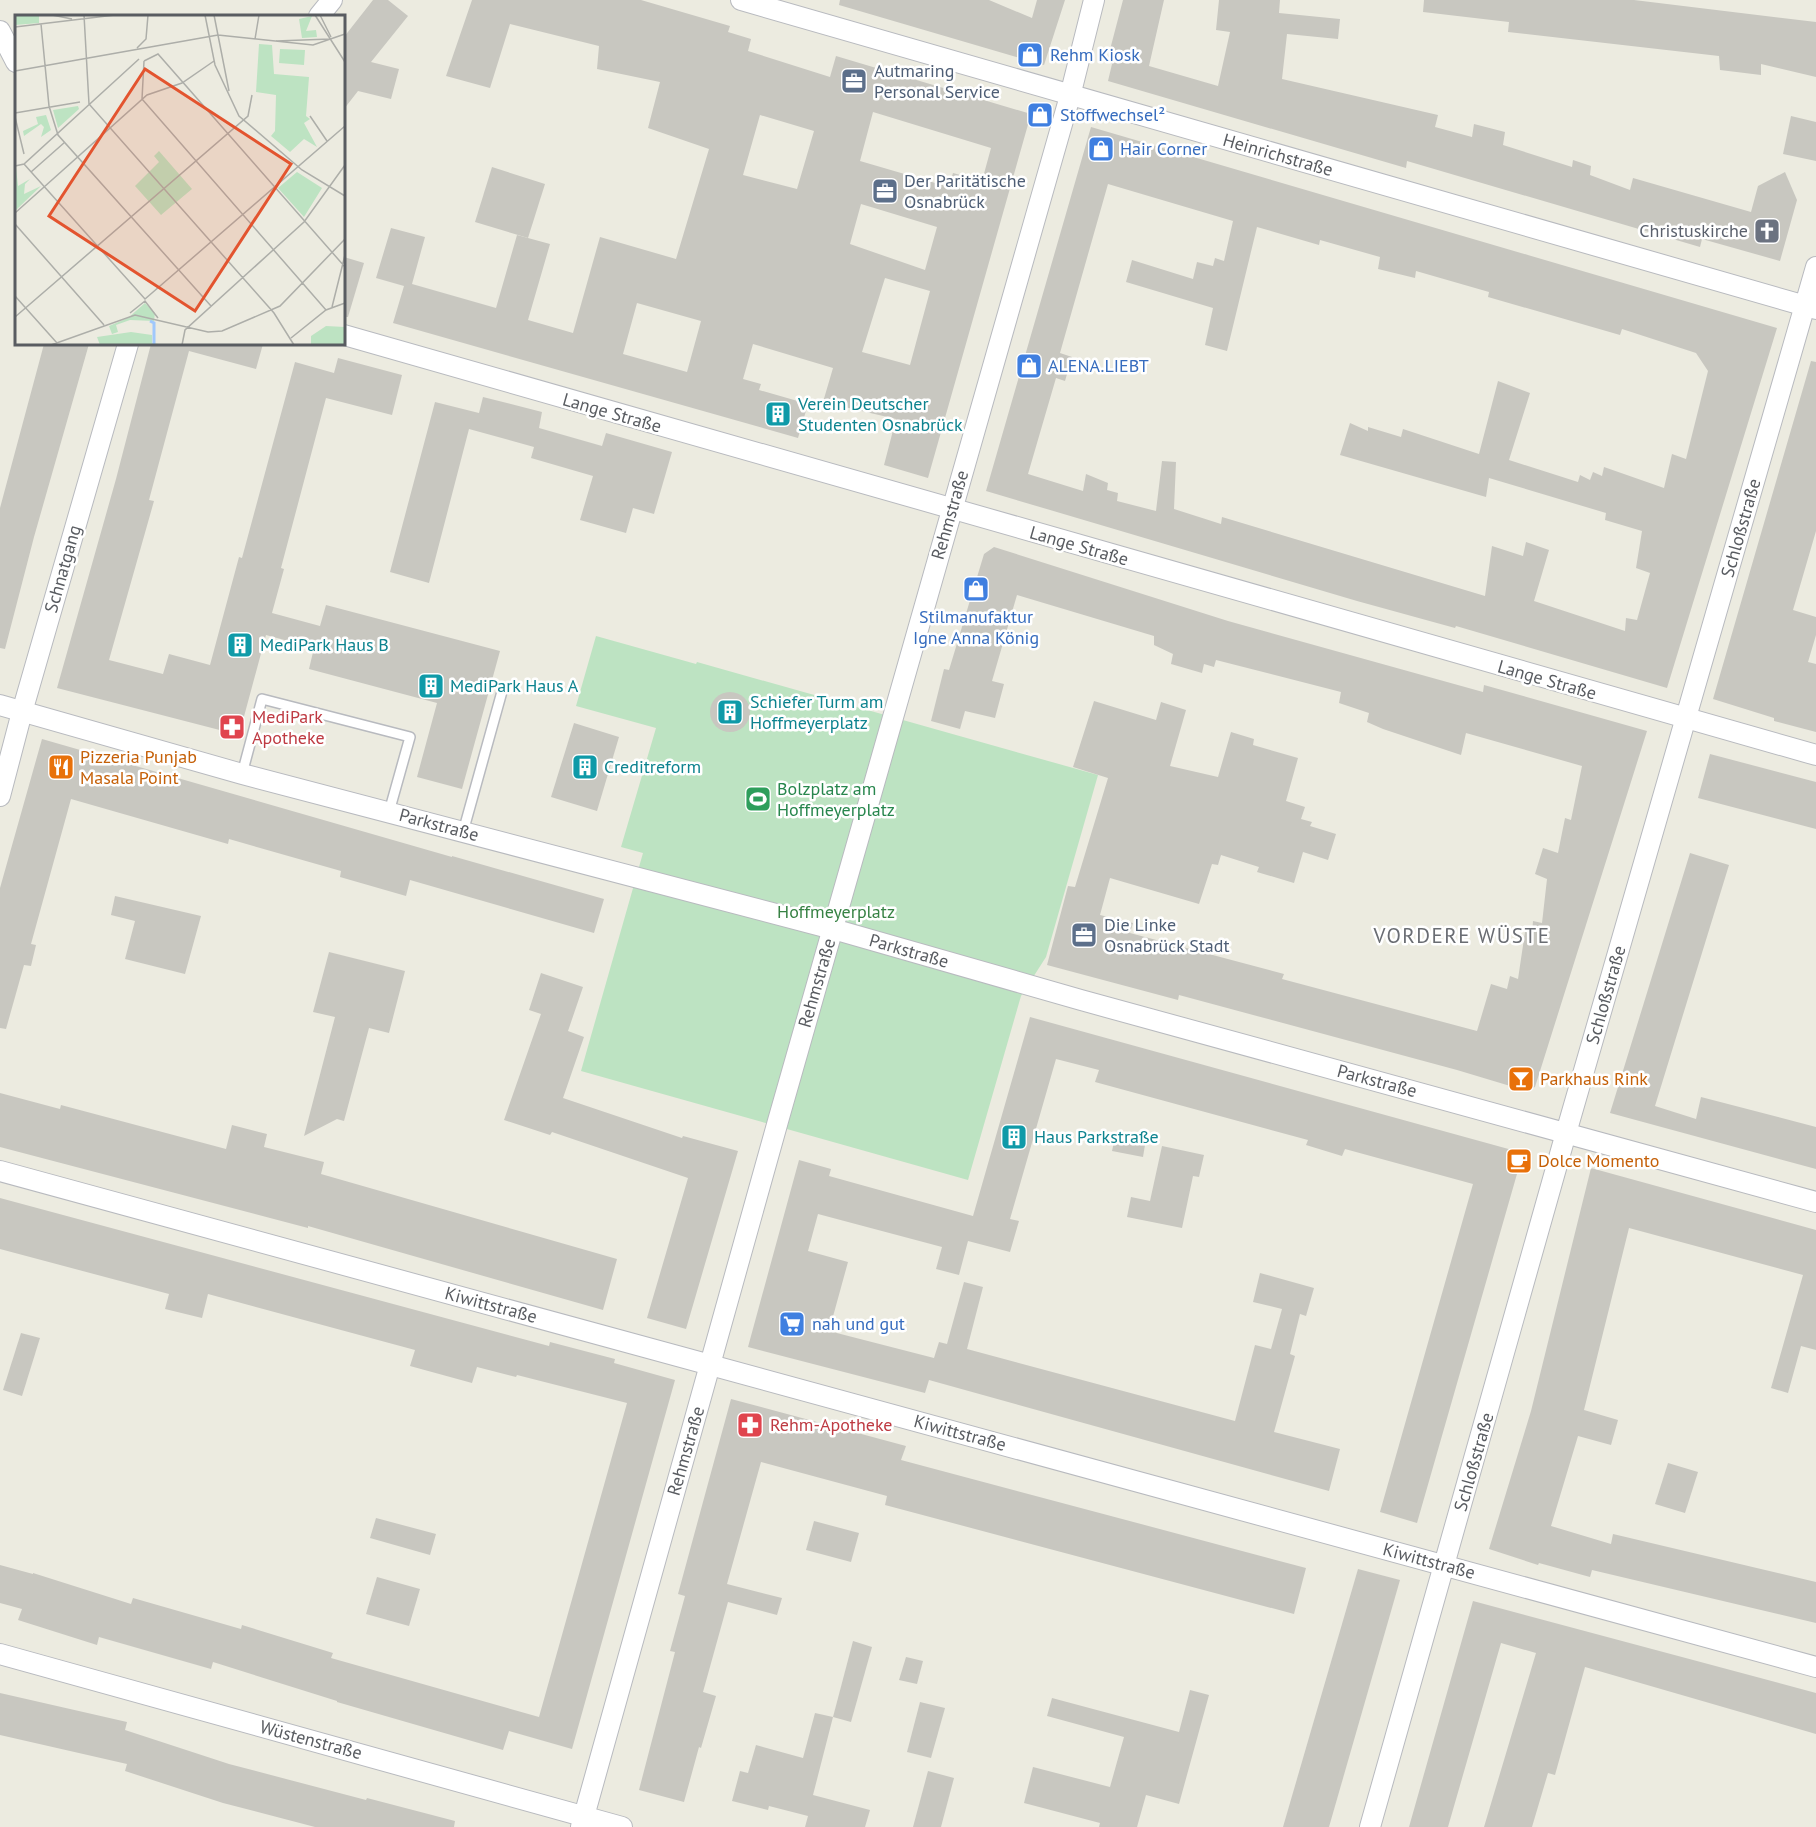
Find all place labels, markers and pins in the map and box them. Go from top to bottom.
shop icon: Rehm Kiosk [1015,40,1045,70]
place label: Rehm Kiosk [1050,43,1140,66]
place label: Autmaring Personal Service [874,59,1000,103]
office icon: Autmaring Personal Service [839,66,869,96]
shop icon: Stoffwechsel² [1025,100,1055,130]
place label: Stoffwechsel² [1060,103,1165,126]
shop icon: Hair Corner [1086,134,1116,164]
place label: Hair Corner [1120,137,1207,160]
place label: Der Paritätische Osnabrück [904,169,1026,213]
office icon: Der Paritätische Osnabrück [870,176,900,206]
church icon: Christuskirche [1752,216,1782,246]
place label: Christuskirche [1639,219,1748,242]
shop icon: ALENA.LIEBT [1014,351,1044,381]
place label: ALENA.LIEBT [1048,354,1149,377]
place label: Verein Deutscher Studenten Osnabrück [797,392,963,436]
building icon: Verein Deutscher Studenten Osnabrück [763,399,793,429]
shop icon: Stilmanufaktur Igne Anna König [961,574,991,604]
place label: Stilmanufaktur Igne Anna König [913,605,1039,649]
building icon: MediPark Haus B [225,630,255,660]
place label: MediPark Haus B [260,633,389,656]
building icon: MediPark Haus A [416,671,446,701]
place label: MediPark Haus A [450,674,579,697]
place label: Schiefer Turm am Hoffmeyerplatz [750,690,883,734]
building icon: Schiefer Turm am Hoffmeyerplatz [715,697,745,727]
place label: MediPark Apotheke [252,705,325,749]
pharmacy icon: MediPark Apotheke [217,712,247,742]
place label: Pizzeria Punjab Masala Point [80,745,197,789]
restaurant icon: Pizzeria Punjab Masala Point [46,752,76,782]
building icon: Creditreform [570,752,600,782]
place label: Creditreform [604,755,701,778]
place label: Bolzplatz am Hoffmeyerplatz [777,777,895,821]
sports icon: Bolzplatz am Hoffmeyerplatz [743,784,773,814]
place label: Die Linke Osnabrück Stadt [1104,913,1230,957]
office icon: Die Linke Osnabrück Stadt [1069,920,1099,950]
bar icon: Parkhaus Rink [1506,1064,1536,1094]
place label: Parkhaus Rink [1540,1067,1648,1090]
building icon: Haus Parkstraße [999,1122,1029,1152]
place label: Haus Parkstraße [1034,1125,1159,1148]
cafe icon: Dolce Momento [1504,1146,1534,1176]
place label: Dolce Momento [1538,1149,1659,1172]
supermarket icon: nah und gut [777,1309,807,1339]
place label: nah und gut [812,1312,905,1335]
pharmacy icon: Rehm-Apotheke [735,1410,765,1440]
place label: Rehm-Apotheke [770,1413,893,1436]

